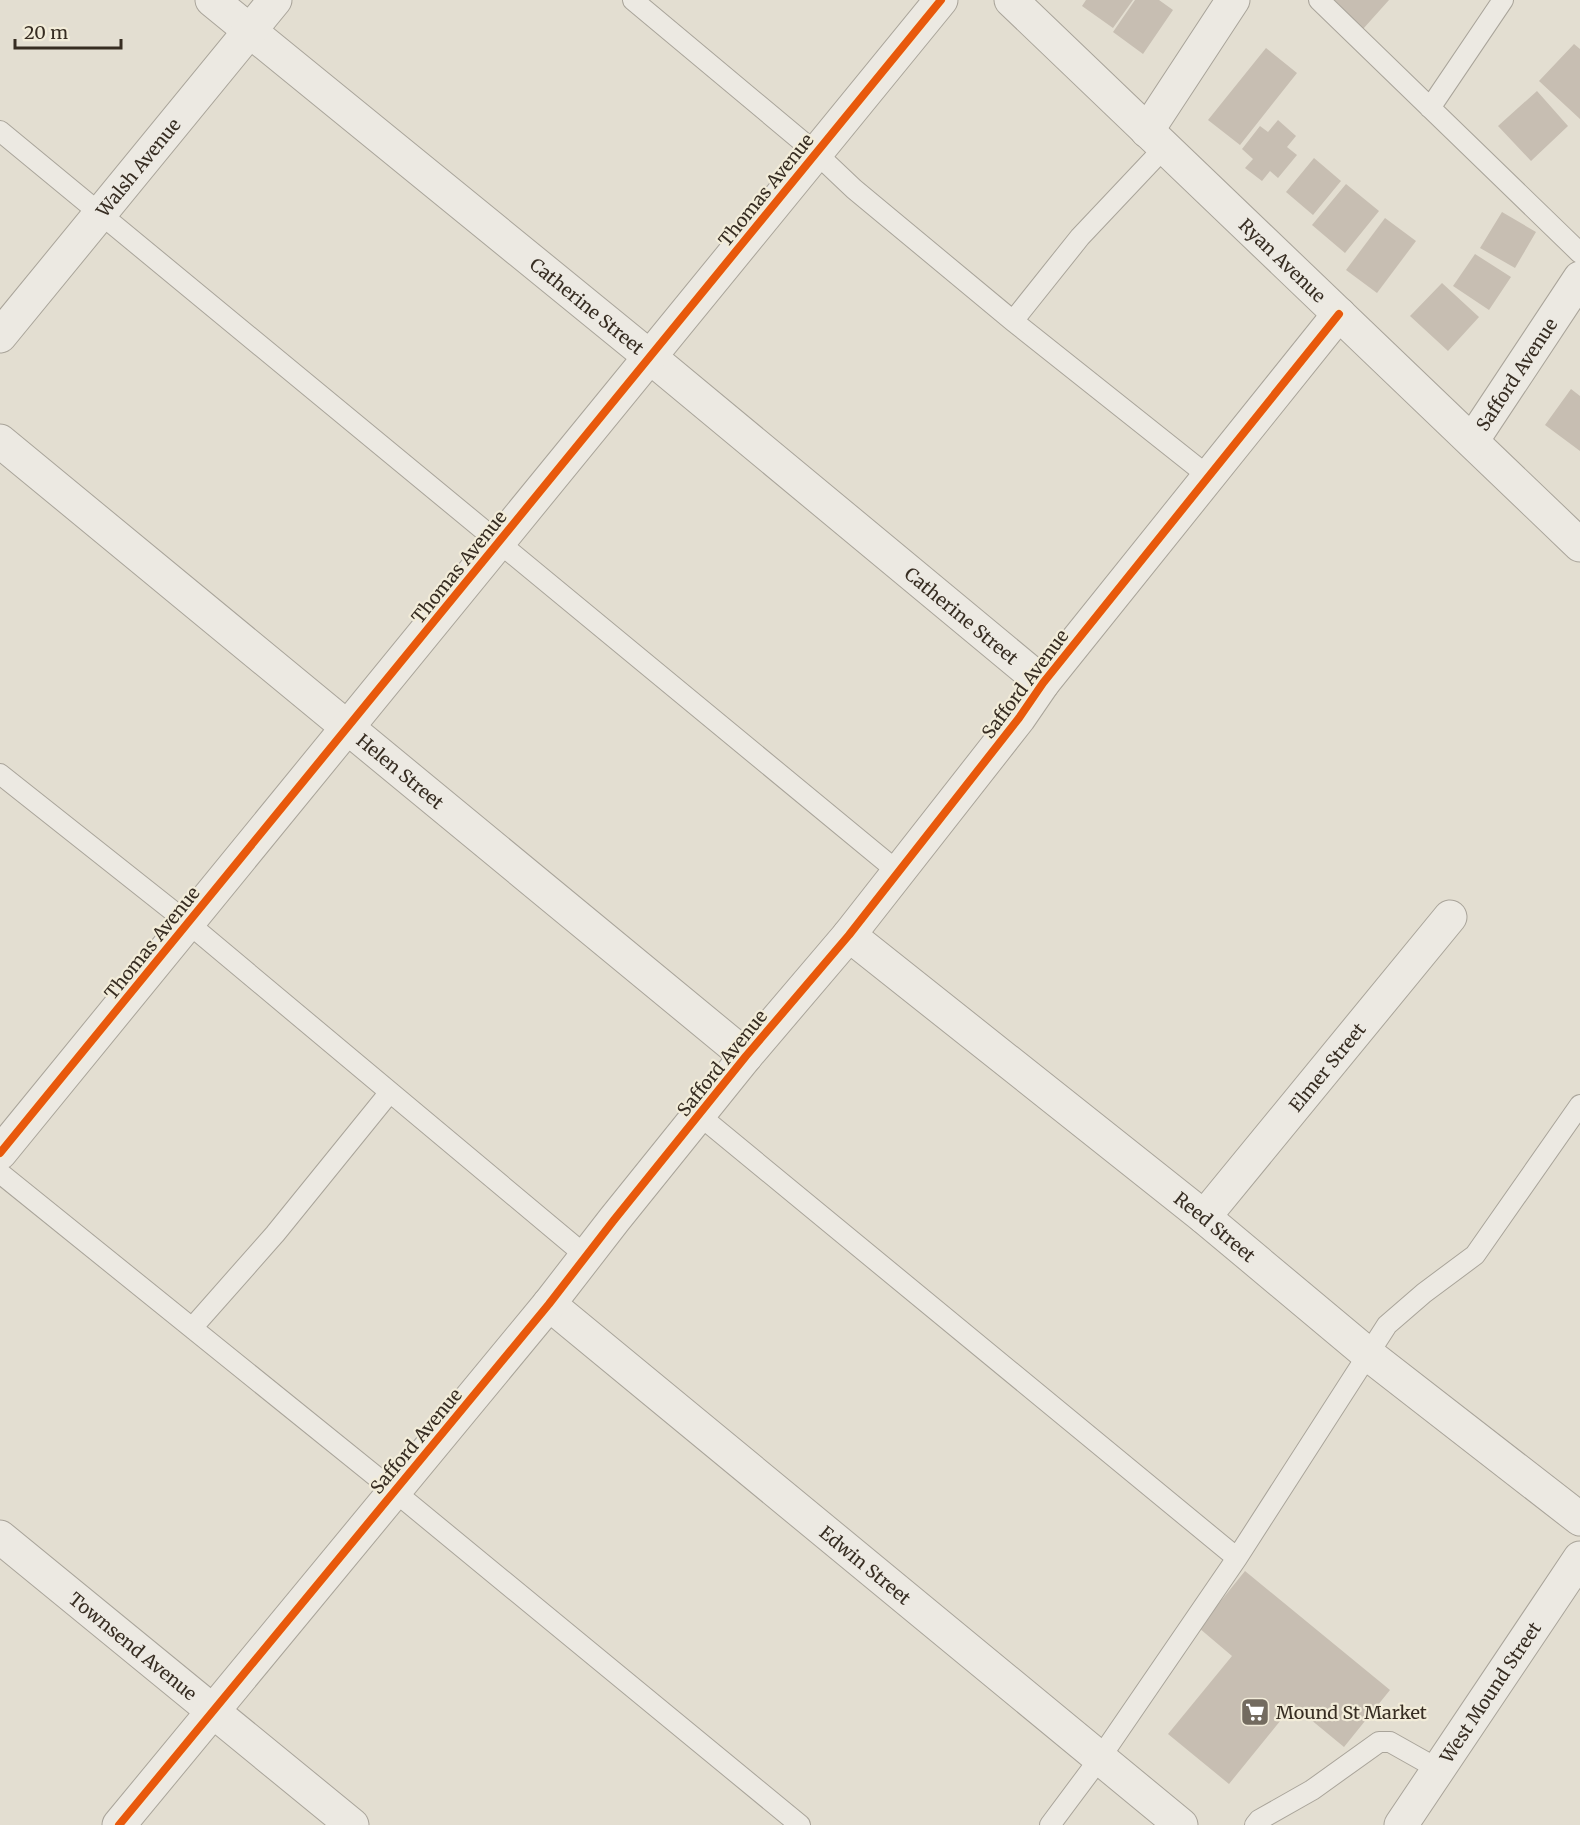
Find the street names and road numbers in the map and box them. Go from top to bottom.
street label: Walsh Avenue [90,113,185,222]
street label: Thomas Avenue [713,129,819,251]
street label: Ryan Avenue [1234,213,1331,307]
street label: Catherine Street [525,252,649,359]
street label: Safford Avenue [1471,314,1562,435]
street label: Thomas Avenue [406,506,512,628]
street label: Catherine Street [900,562,1023,669]
street label: Safford Avenue [977,625,1073,743]
street label: Helen Street [352,728,449,814]
street label: Thomas Avenue [99,882,205,1004]
street label: Safford Avenue [672,1005,772,1121]
street label: Elmer Street [1284,1018,1370,1116]
street label: Reed Street [1170,1186,1260,1267]
street label: Safford Avenue [365,1384,467,1498]
street label: Edwin Street [815,1520,916,1609]
street label: Townsend Avenue [65,1587,202,1705]
street label: West Mound Street [1434,1617,1546,1768]

